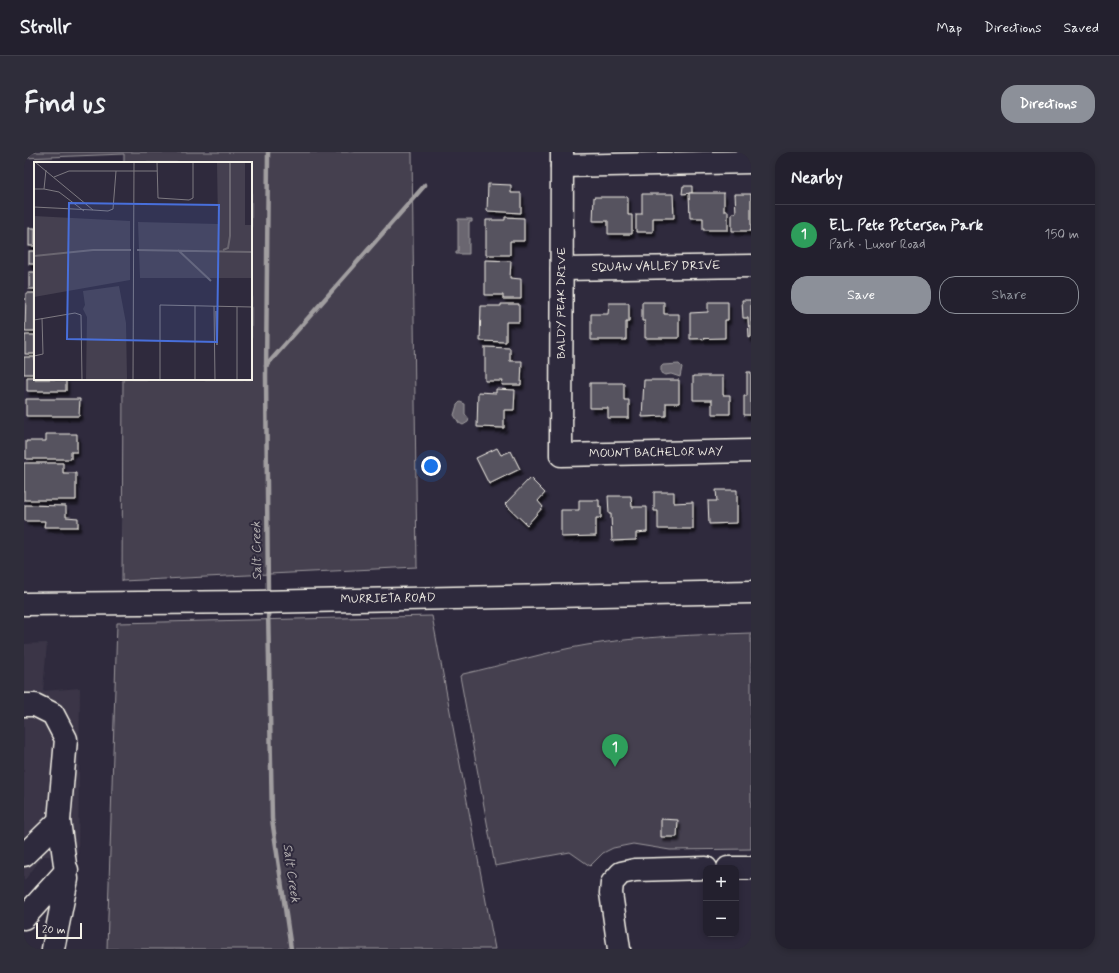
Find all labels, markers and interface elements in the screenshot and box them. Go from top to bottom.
text: Strollr [20,15,71,40]
text: Map [936,19,962,37]
text: Directions [984,19,1042,37]
text: Saved [1064,19,1099,37]
button: Directions [1001,85,1095,123]
text: Find us [24,86,105,123]
inset map [34,162,252,380]
text: Nearby [791,167,843,189]
text: E.L. Pete Petersen Park [829,216,983,236]
text: 1 [801,226,807,243]
text: 150 m [1045,226,1079,243]
text: Park · Luxor Road [829,236,926,253]
street label: BALDY PEAK DRIVE [554,246,570,359]
street label: SQUAW VALLEY DRIVE [591,258,721,276]
button: Save [791,276,931,314]
button: Share [939,276,1079,314]
street label: MOUNT BACHELOR WAY [589,444,723,462]
your location [421,456,441,476]
water label: Salt Creek [248,521,266,581]
street label: MURRIETA ROAD [340,590,436,608]
pin: 1 [602,734,628,767]
water label: Salt Creek [278,843,304,904]
map controls [703,865,739,937]
button: + [703,865,739,901]
button: − [703,901,739,937]
scale bar [36,921,82,940]
text: 20 m [42,923,65,937]

